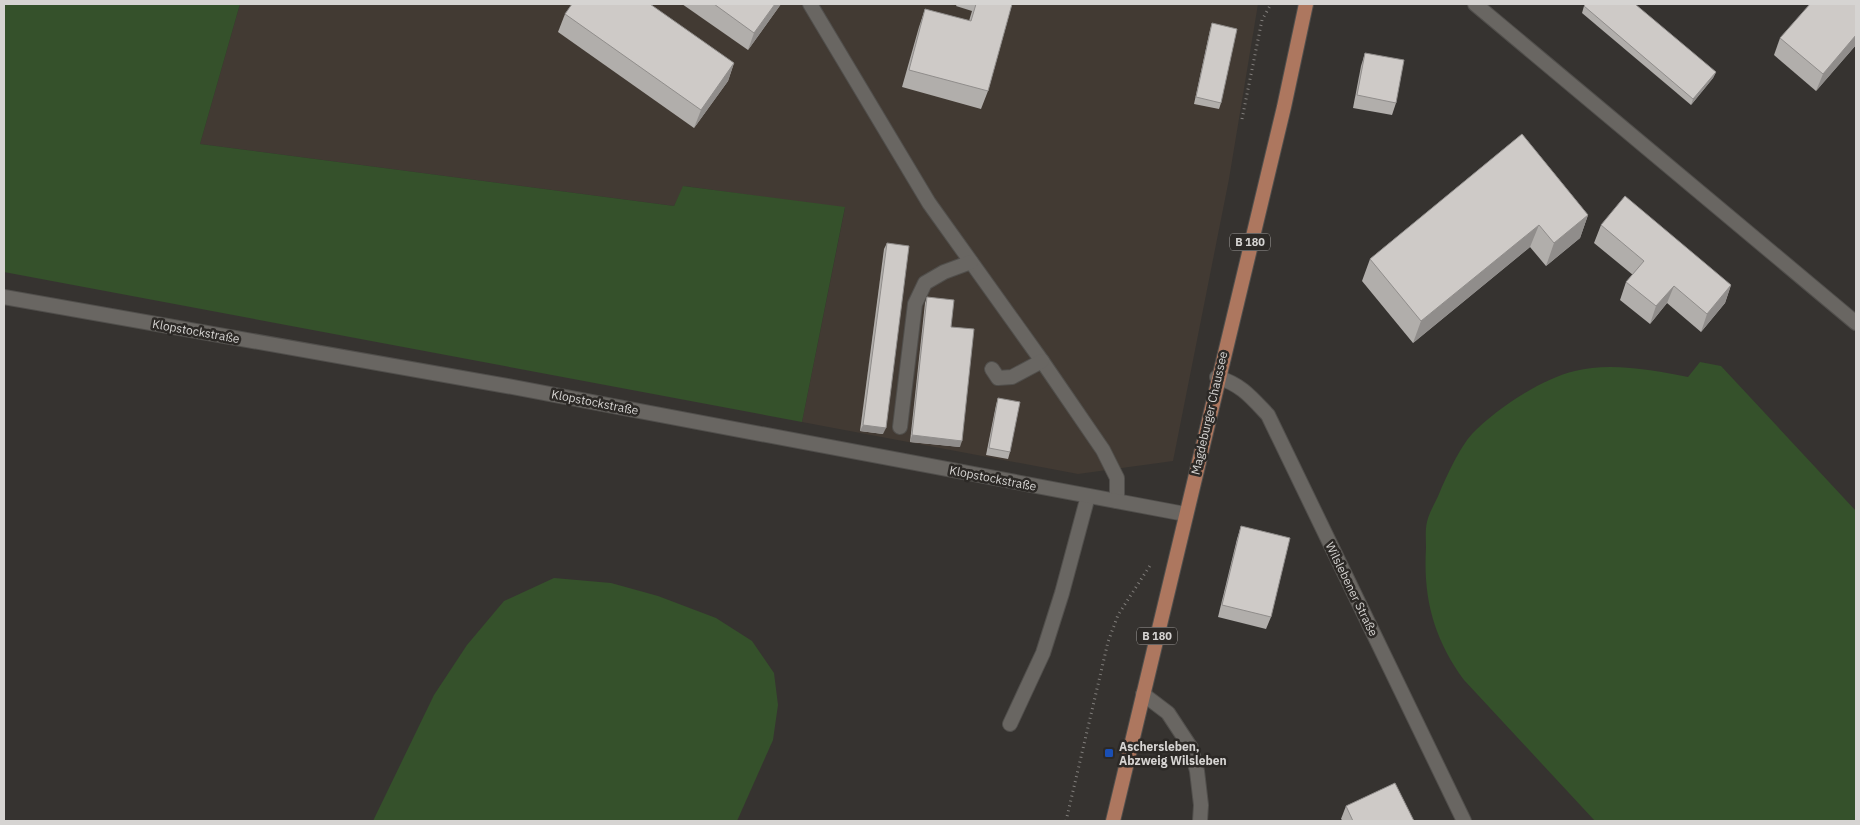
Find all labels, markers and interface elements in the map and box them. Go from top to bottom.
road number: B 180 [1230,233,1270,250]
street label: Klopstockstraße [151,316,241,346]
street label: Magdeburger Chaussee [1187,349,1231,476]
street label: Klopstockstraße [550,386,640,418]
street label: Klopstockstraße [948,462,1038,494]
street label: Wilslebener Straße [1323,539,1382,639]
road number: B 180 [1137,628,1177,644]
place label: Aschersleben, Abzweig Wilsleben [1119,739,1227,768]
marker: Aschersleben, Abzweig Wilsleben [1103,747,1115,759]

